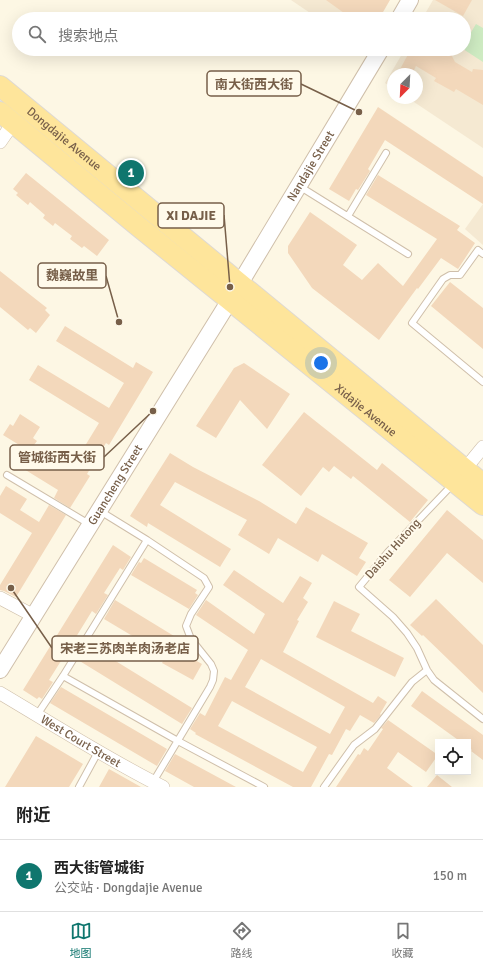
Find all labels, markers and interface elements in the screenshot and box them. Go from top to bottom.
search box [12,12,471,56]
icon: search [26,23,48,45]
text: 搜索地点 [58,27,118,45]
north arrow [387,68,423,104]
callout: 南大街西大街 [207,71,301,96]
text: 南大街西大街 [215,77,293,93]
street label: Dongdajie Avenue [24,104,104,174]
street label: Nandajie Street [284,128,338,204]
pin: 1 [118,158,144,188]
callout: XI DAJIE [158,203,224,228]
text: XI DAJIE [166,208,216,224]
callout: 魏巍故里 [38,263,106,288]
text: 魏巍故里 [46,268,98,284]
your location [311,353,331,373]
street label: Xidajie Avenue [332,381,400,440]
street label: Guancheng Street [84,442,146,528]
callout: 管城街西大街 [10,445,104,470]
text: 管城街西大街 [18,450,96,466]
street label: Daishu Hutong [362,516,424,582]
callout: 宋老三苏肉羊肉汤老店 [52,636,198,661]
text: 宋老三苏肉羊肉汤老店 [60,641,190,657]
street label: West Court Street [38,712,124,771]
map controls [435,739,471,775]
button: locate [435,739,471,775]
text: 附近 [16,805,50,826]
text: 西大街管城街 [54,859,144,877]
text: 1 [25,868,33,884]
text: 150 m [433,868,467,884]
text: 公交站 · Dongdajie Avenue [54,880,203,896]
tab: 地图 [70,920,92,960]
tab: 路线 [231,920,253,960]
tab: 收藏 [392,920,414,960]

